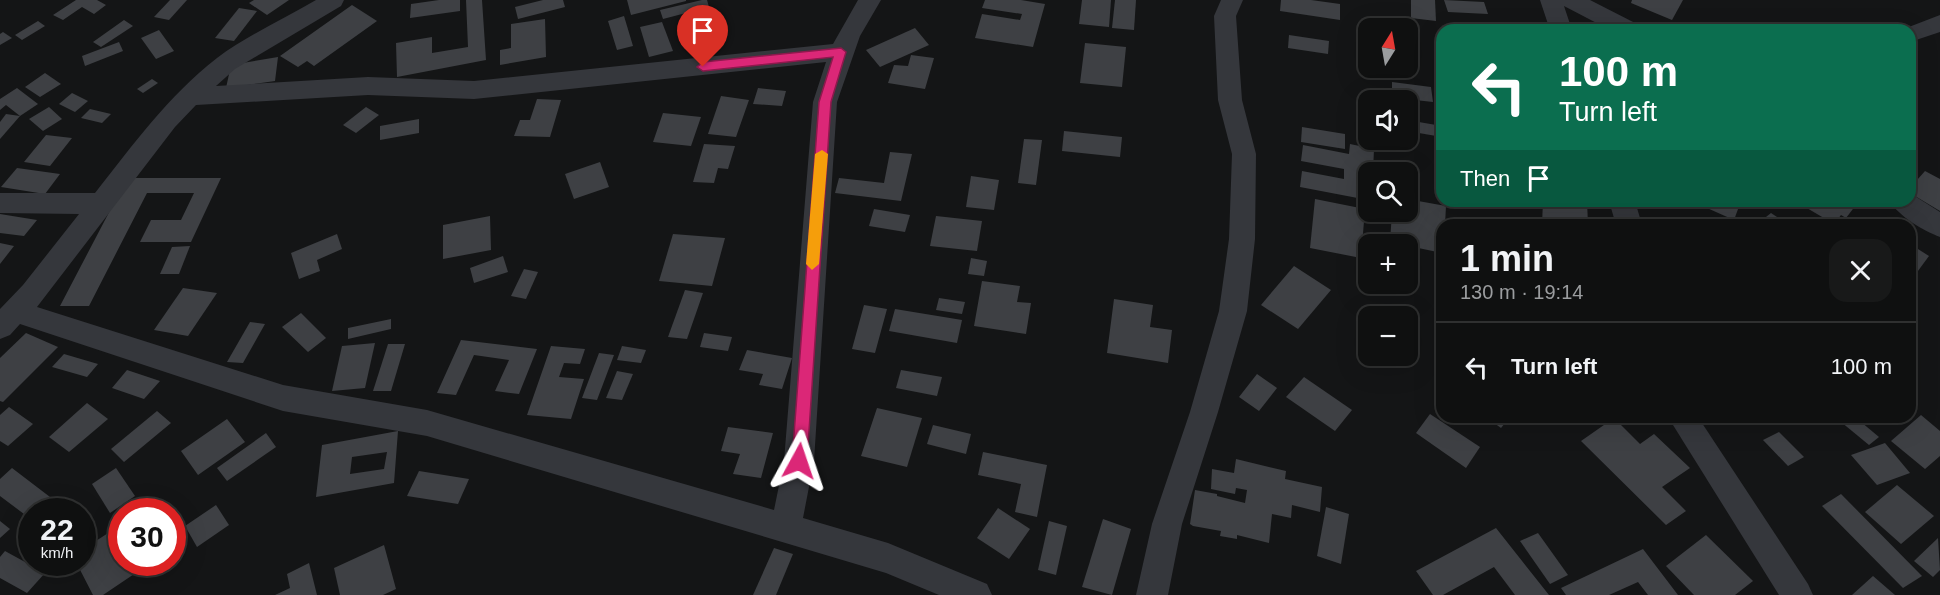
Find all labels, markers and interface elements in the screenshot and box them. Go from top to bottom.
pin [677,5,728,67]
icon: arrive [686,14,719,47]
north arrow [1358,18,1418,78]
map controls [1358,18,1418,366]
icon: left [1460,48,1538,126]
text: 100 m [1559,48,1678,95]
button: sound [1358,90,1418,150]
text: Turn left [1559,97,1657,127]
button: search [1358,162,1418,222]
icon: arrive [1522,162,1555,195]
text: Then [1460,166,1510,191]
button: + [1358,234,1418,294]
text: 1 min [1460,238,1554,279]
button: close [1829,239,1892,302]
text: 130 m · 19:14 [1460,281,1583,303]
button: − [1358,306,1418,366]
icon: left [1460,351,1493,384]
text: Turn left [1511,354,1597,379]
text: 100 m [1831,354,1892,379]
position arrow [767,429,831,493]
speed limit sign: 30 [108,498,186,576]
text: 22 [40,513,74,546]
text: km/h [41,544,73,561]

